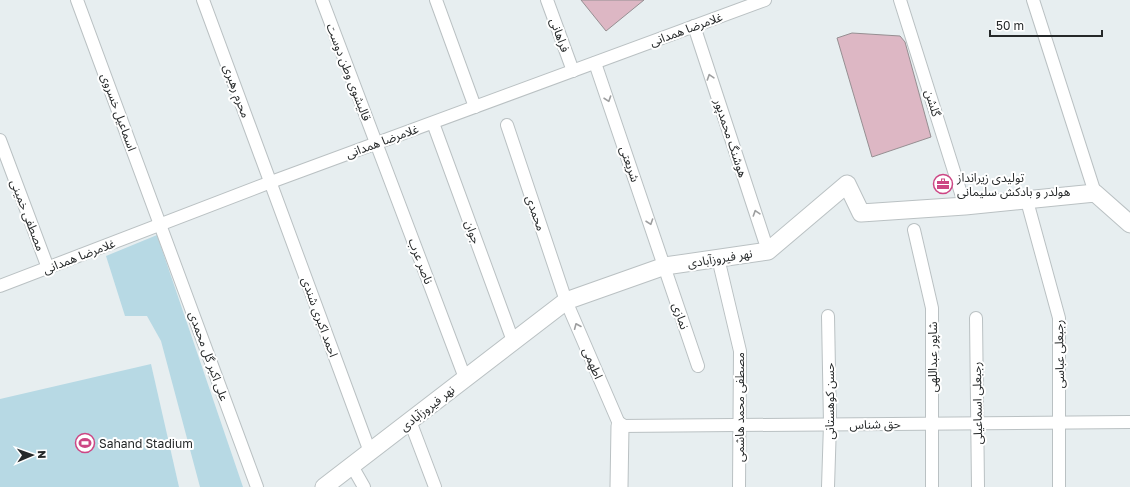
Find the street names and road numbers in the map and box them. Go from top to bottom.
street label: غلامرضا همدانی [648,9,724,49]
street label: فراهانی [547,16,573,54]
street label: قالیشوی وطن دوست [323,21,375,123]
street label: محرم رهبری [219,62,254,120]
street label: اسماعیل خسروی [98,71,140,153]
street label: گلشن [922,88,945,119]
street label: هوشنگ محمدپور [710,96,751,180]
street label: غلامرضا همدانی [344,121,420,161]
street label: شریعتی [617,144,643,184]
street label: مصطفی خمینی [7,177,49,253]
street label: محمدی [523,193,549,233]
street label: جوان [462,218,484,246]
street label: غلامرضا همدانی [41,235,117,277]
street label: ناصر عرب [405,236,437,286]
street label: نهر فیروزآبادی [686,245,754,271]
street label: احمد اکبری شندی [299,275,341,359]
street label: نمازی [669,301,693,331]
street label: علی اکبر گل محمدی [186,309,232,403]
street label: رجبعلی عباسی [1051,320,1067,388]
street label: شاپور عبداللهی [925,322,941,392]
street label: اطهمی [580,345,606,381]
street label: مصطفی محمد هاشمی [732,352,747,462]
street label: رجبعلی اسماعیلی [969,362,985,444]
street label: حسن کوهستانی [822,363,837,439]
street label: نهر فیروزآبادی [397,382,457,434]
street label: حق شناس [849,416,901,433]

